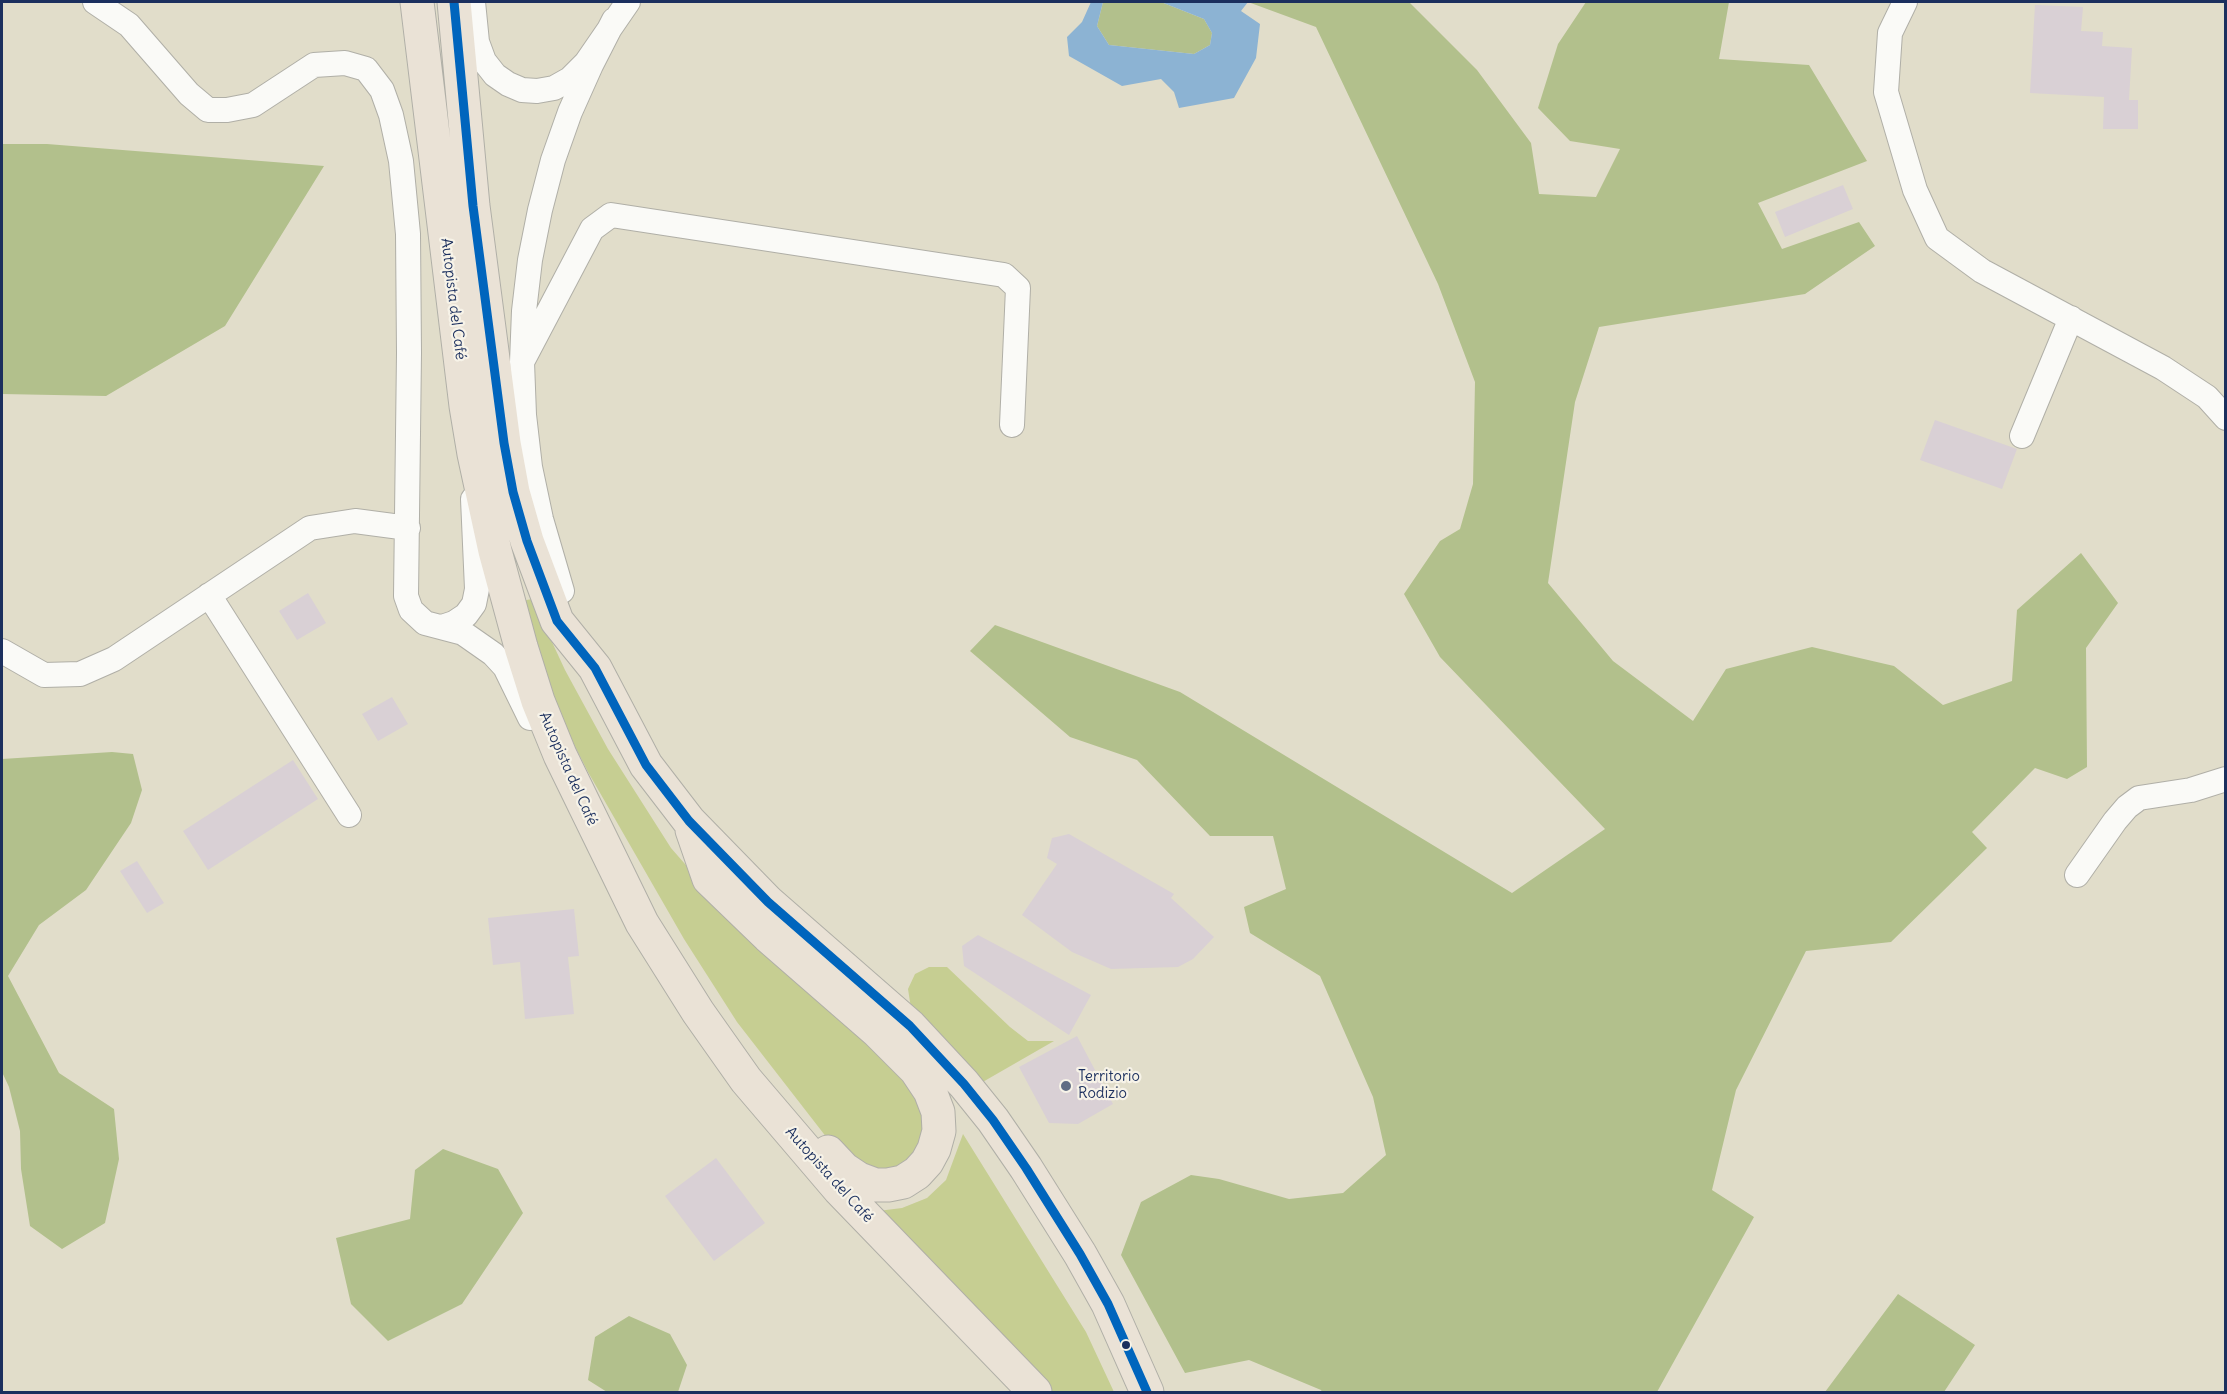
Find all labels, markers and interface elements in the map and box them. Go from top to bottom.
street label: Autopista del Café [437,237,469,361]
street label: Autopista del Café [535,709,601,829]
place label: Territorio Rodizio [1078,1068,1140,1103]
marker: Territorio Rodizio [1059,1079,1073,1093]
street label: Autopista del Café [781,1123,877,1227]
unlabelled marker [1120,1339,1132,1351]

